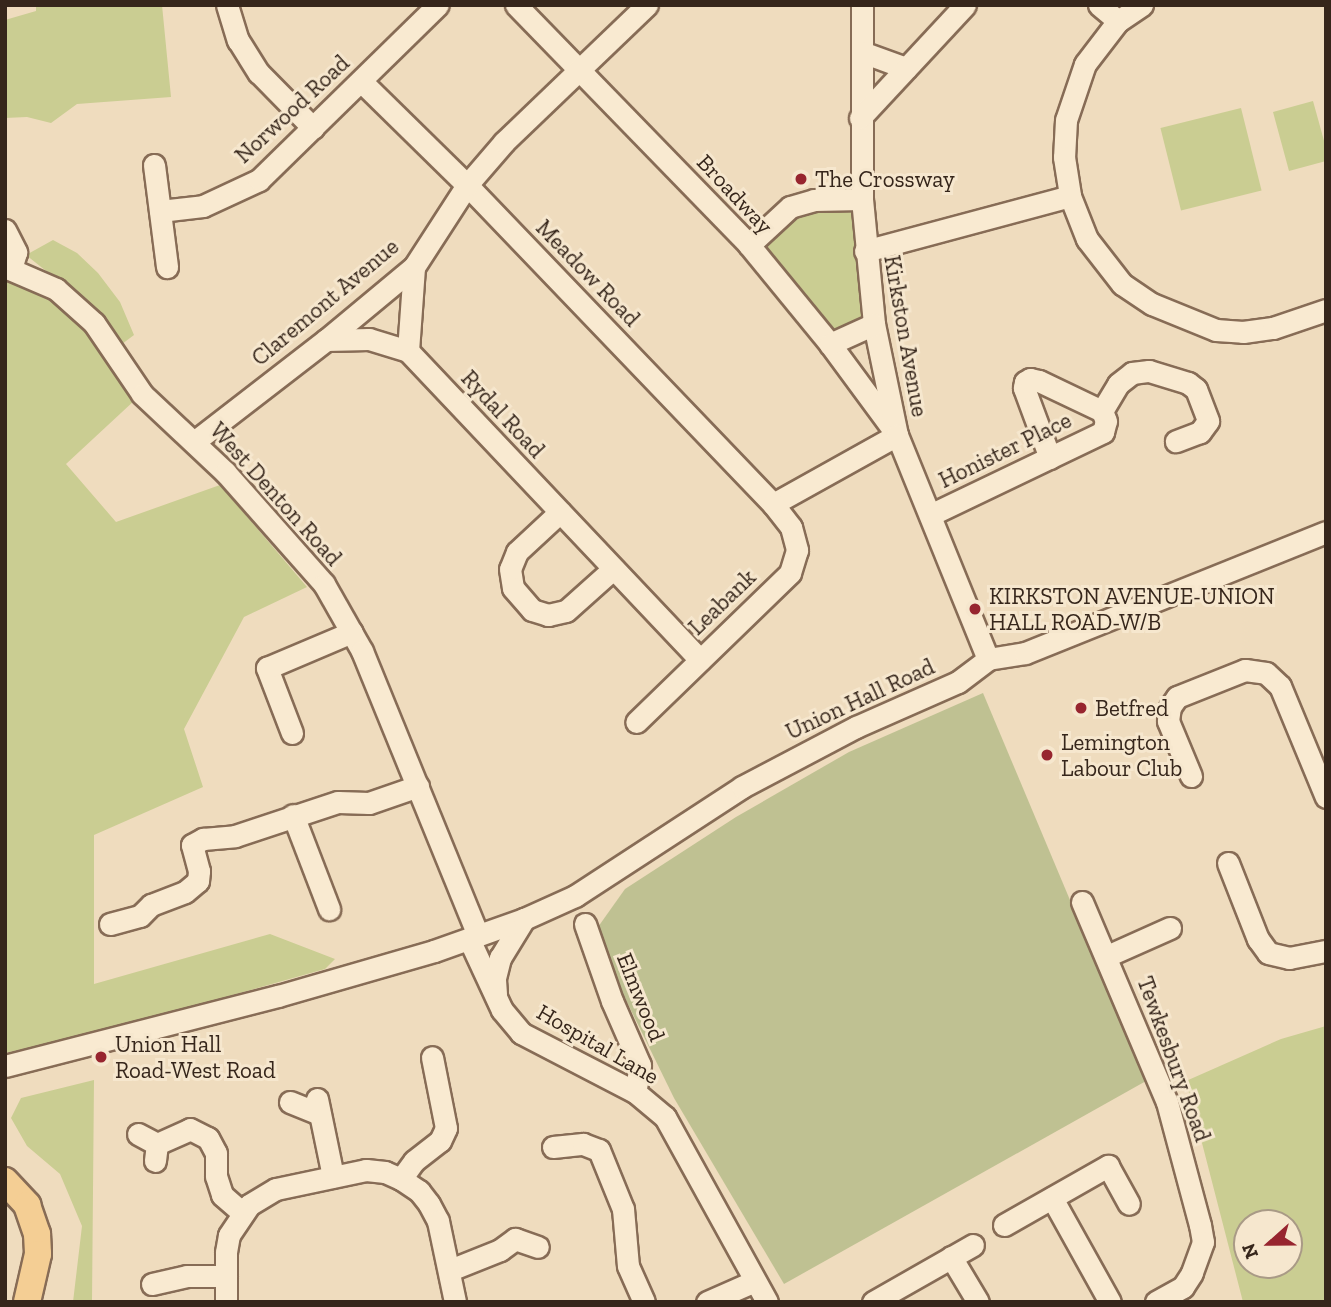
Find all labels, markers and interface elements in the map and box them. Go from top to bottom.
street label: Norwood Road [229,49,355,169]
street label: Broadway [691,148,779,240]
place label: The Crossway [815,165,955,193]
marker: The Crossway [793,171,809,187]
street label: Meadow Road [530,214,646,332]
street label: Claremont Avenue [246,232,404,372]
street label: Kirkston Avenue [878,253,934,419]
street label: Rydal Road [455,364,551,464]
street label: Honister Place [934,406,1076,494]
street label: West Denton Road [204,417,348,571]
street label: Leabank [683,563,761,641]
place label: KIRKSTON AVENUE-UNION HALL ROAD-W/B [989,582,1275,636]
marker: KIRKSTON AVENUE-UNION HALL ROAD-W/B [967,601,983,617]
street label: Union Hall Road [781,652,939,746]
place label: Betfred [1095,694,1169,722]
marker: Betfred [1073,700,1089,716]
place label: Lemington Labour Club [1061,728,1183,782]
marker: Lemington Labour Club [1039,747,1055,763]
street label: Elmwood [611,949,671,1045]
street label: Tewkesbury Road [1131,972,1217,1146]
street label: Hospital Lane [532,998,664,1090]
place label: Union Hall Road-West Road [115,1030,276,1084]
marker: Union Hall Road-West Road [93,1049,109,1065]
north arrow [1233,1209,1303,1279]
text: N [1236,1240,1263,1262]

